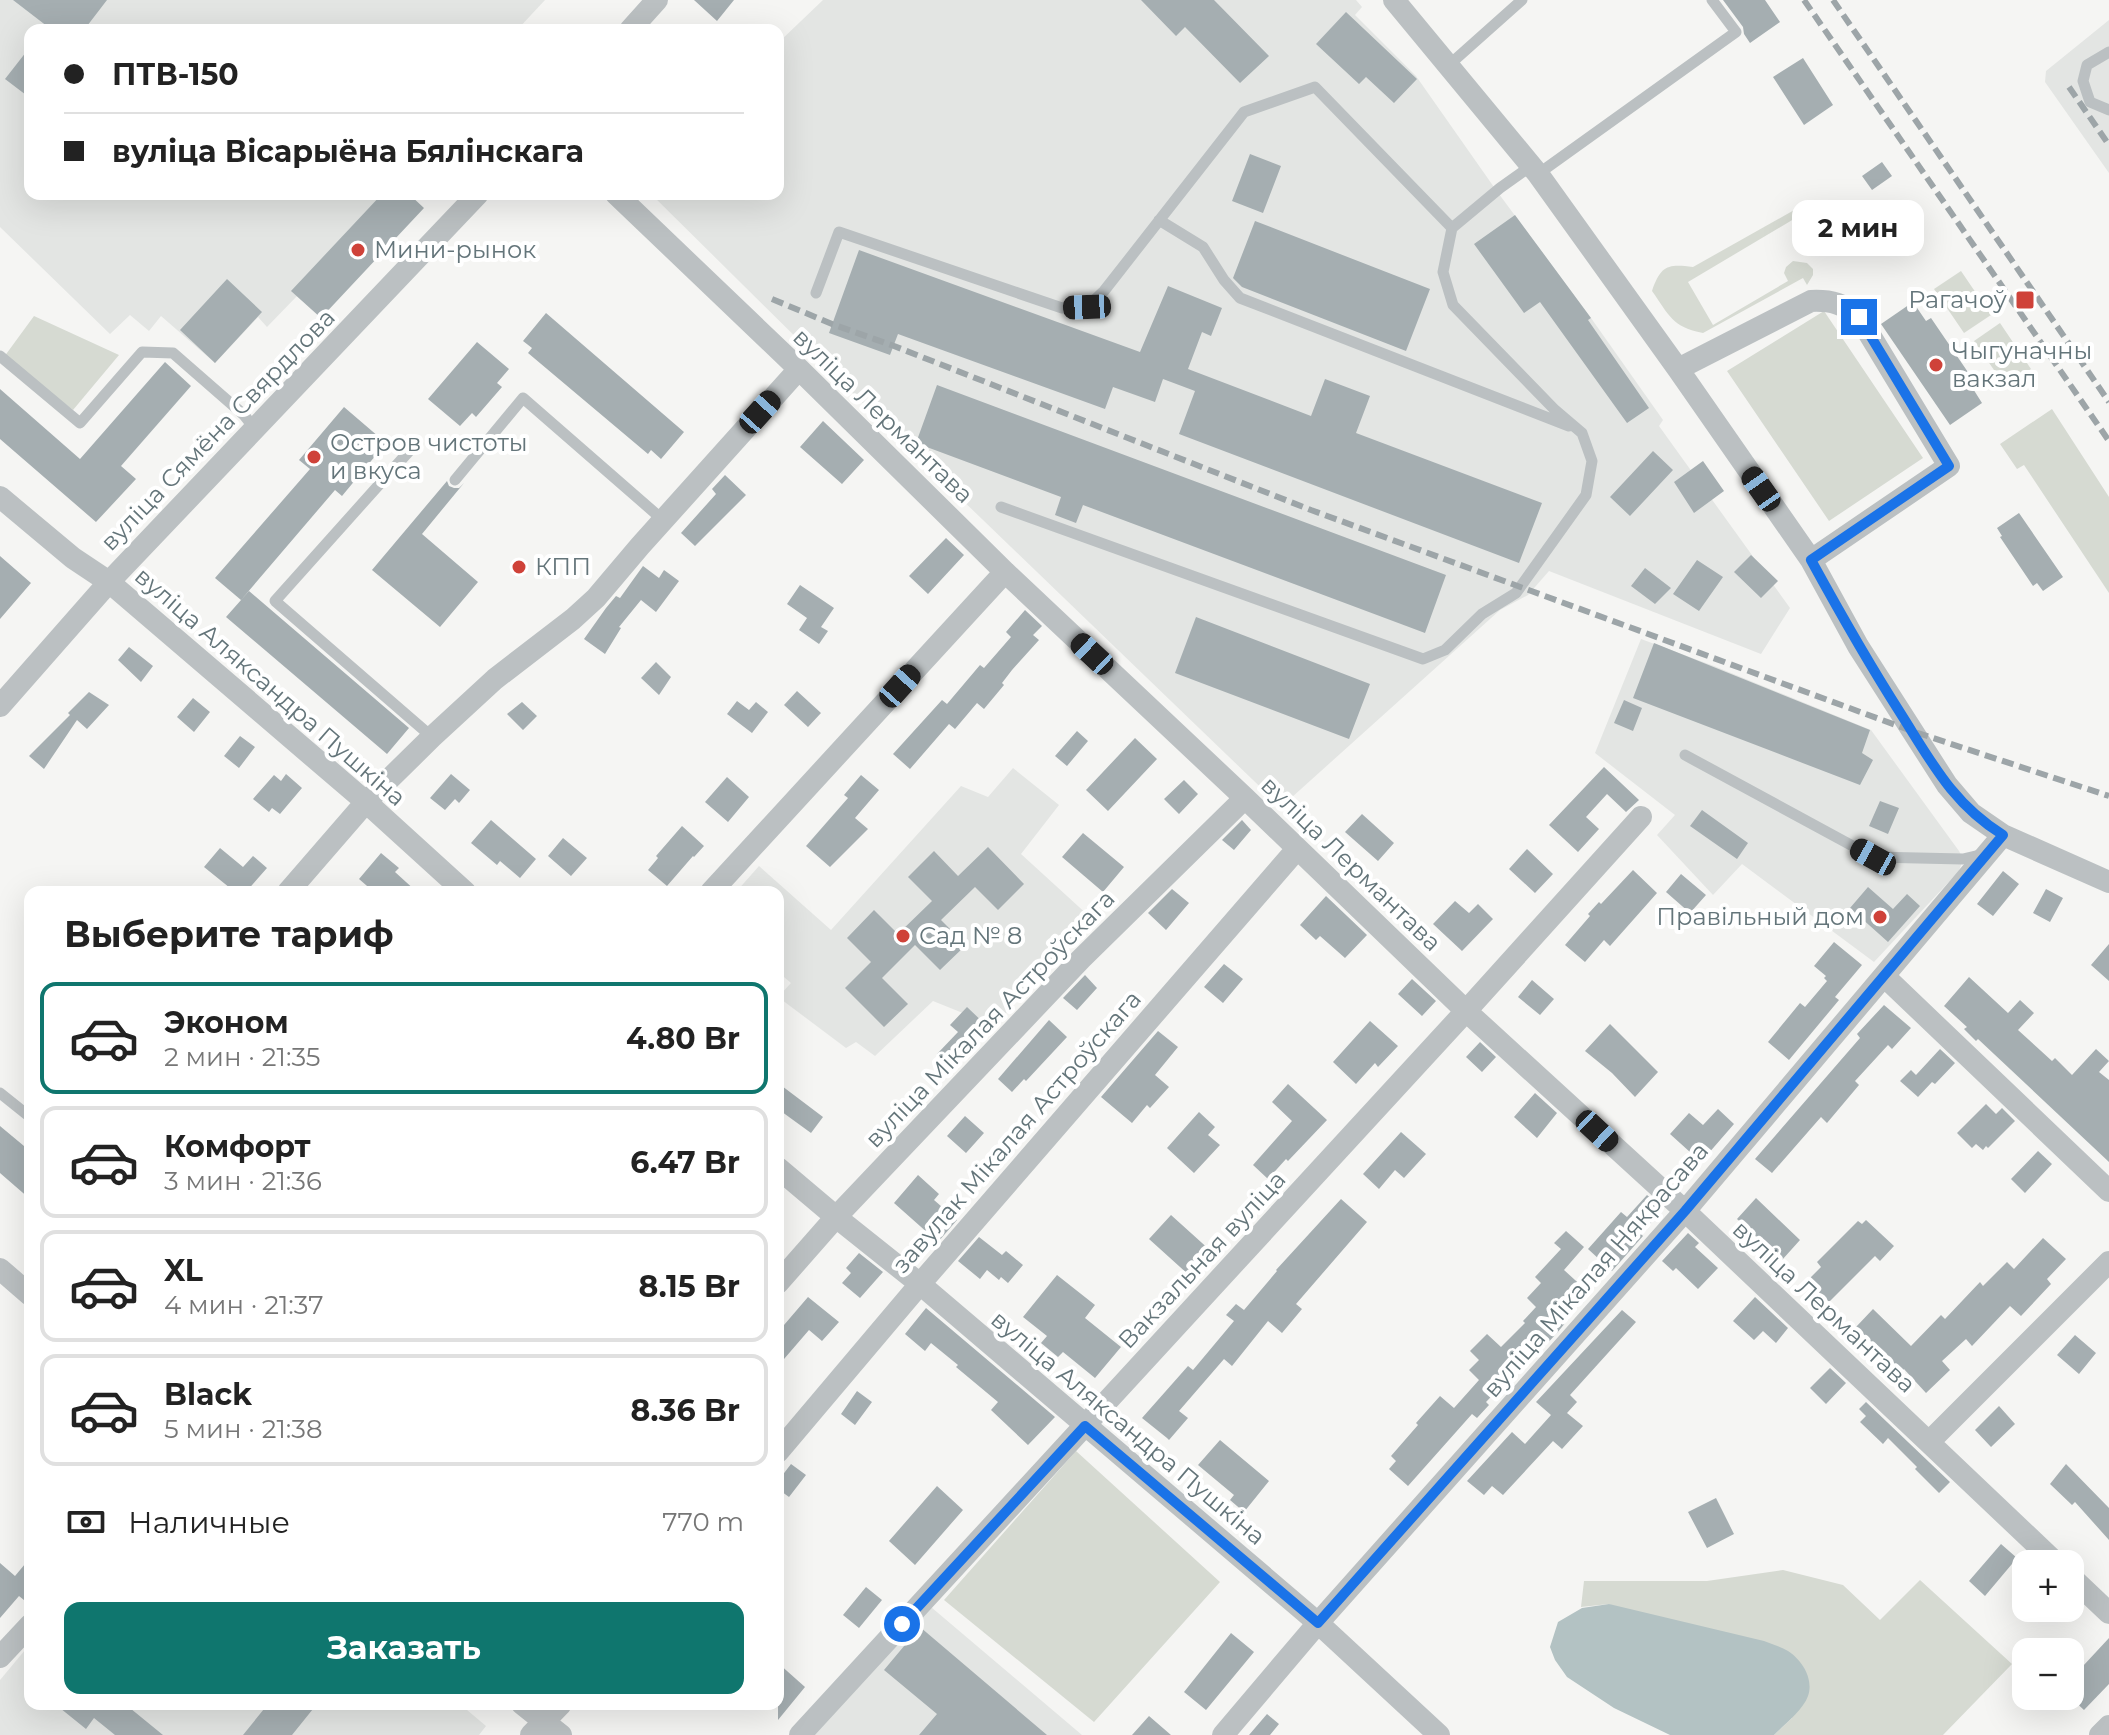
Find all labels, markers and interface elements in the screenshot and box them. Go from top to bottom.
text: ПТВ-150 [112,56,239,93]
text: вуліца Вісарыёна Бялінскага [112,133,584,170]
callout: 2 мин [1793,201,1925,257]
text: 2 мин [1818,212,1898,244]
place label: Мини-рынок [374,235,536,264]
marker: Мини-рынок [349,241,367,259]
place label: Рагачоў [1908,285,2008,314]
marker: Рагачоў [2014,289,2036,311]
car [1063,294,1111,320]
route end [1841,299,1877,335]
street label: вуліца Сямёна Свярдлова [94,303,341,557]
street label: вуліца Лермантава [787,322,979,509]
place label: Чыгуначны вакзал [1952,336,2092,393]
marker: Чыгуначны вакзал [1927,356,1945,374]
car [735,386,785,438]
place label: Остров чистоты и вкуса [330,428,528,485]
marker: Остров чистоты и вкуса [305,448,323,466]
car [1737,462,1785,516]
place label: КПП [535,552,591,581]
marker: КПП [510,558,528,576]
street label: вуліца Аляксандра Пушкіна [129,561,412,812]
car [1066,629,1118,679]
car [875,660,925,712]
street label: вуліца Лермантава [1255,770,1447,957]
car [1846,835,1900,879]
street label: вуліца Мікалая Астроўскага [859,884,1120,1153]
place label: Правільный дом [1656,902,1864,931]
marker: Правільный дом [1871,908,1889,926]
text: Выберите тариф [64,912,394,956]
place label: Сад № 8 [919,921,1022,950]
marker: Сад № 8 [894,927,912,945]
street label: завулак Мікалая Астроўскага [886,985,1147,1279]
icon: car [68,1002,140,1074]
text: Эконом [164,1004,289,1041]
text: 4.80 Br [626,1020,740,1057]
text: 2 мин · 21:35 [164,1041,321,1073]
car [1571,1106,1623,1156]
icon: car [68,1126,140,1198]
text: Комфорт [164,1128,311,1165]
street label: вуліца Мікалая Някрасава [1477,1136,1714,1403]
text: 6.47 Br [630,1144,740,1181]
text: 3 мин · 21:36 [164,1165,322,1197]
street label: Вакзальная вуліца [1112,1165,1291,1354]
street label: вуліца Лермантава [1727,1215,1922,1399]
icon: car [68,1250,140,1322]
text: XL [164,1252,203,1289]
text: 8.15 Br [639,1268,740,1305]
text: 4 мин · 21:37 [164,1289,323,1321]
street label: вуліца Аляксандра Пушкіна [985,1304,1271,1551]
icon: car [68,1374,140,1446]
text: Black [164,1376,252,1413]
text: 8.36 Br [631,1392,740,1429]
text: 5 мин · 21:38 [164,1413,323,1445]
icon: cash [64,1500,108,1544]
text: Наличные [128,1504,290,1541]
text: 770 m [662,1506,744,1538]
map controls [2012,1550,2084,1710]
button: + [2012,1550,2084,1622]
button: Заказать [64,1602,744,1694]
route start [884,1606,920,1642]
button: − [2012,1638,2084,1710]

